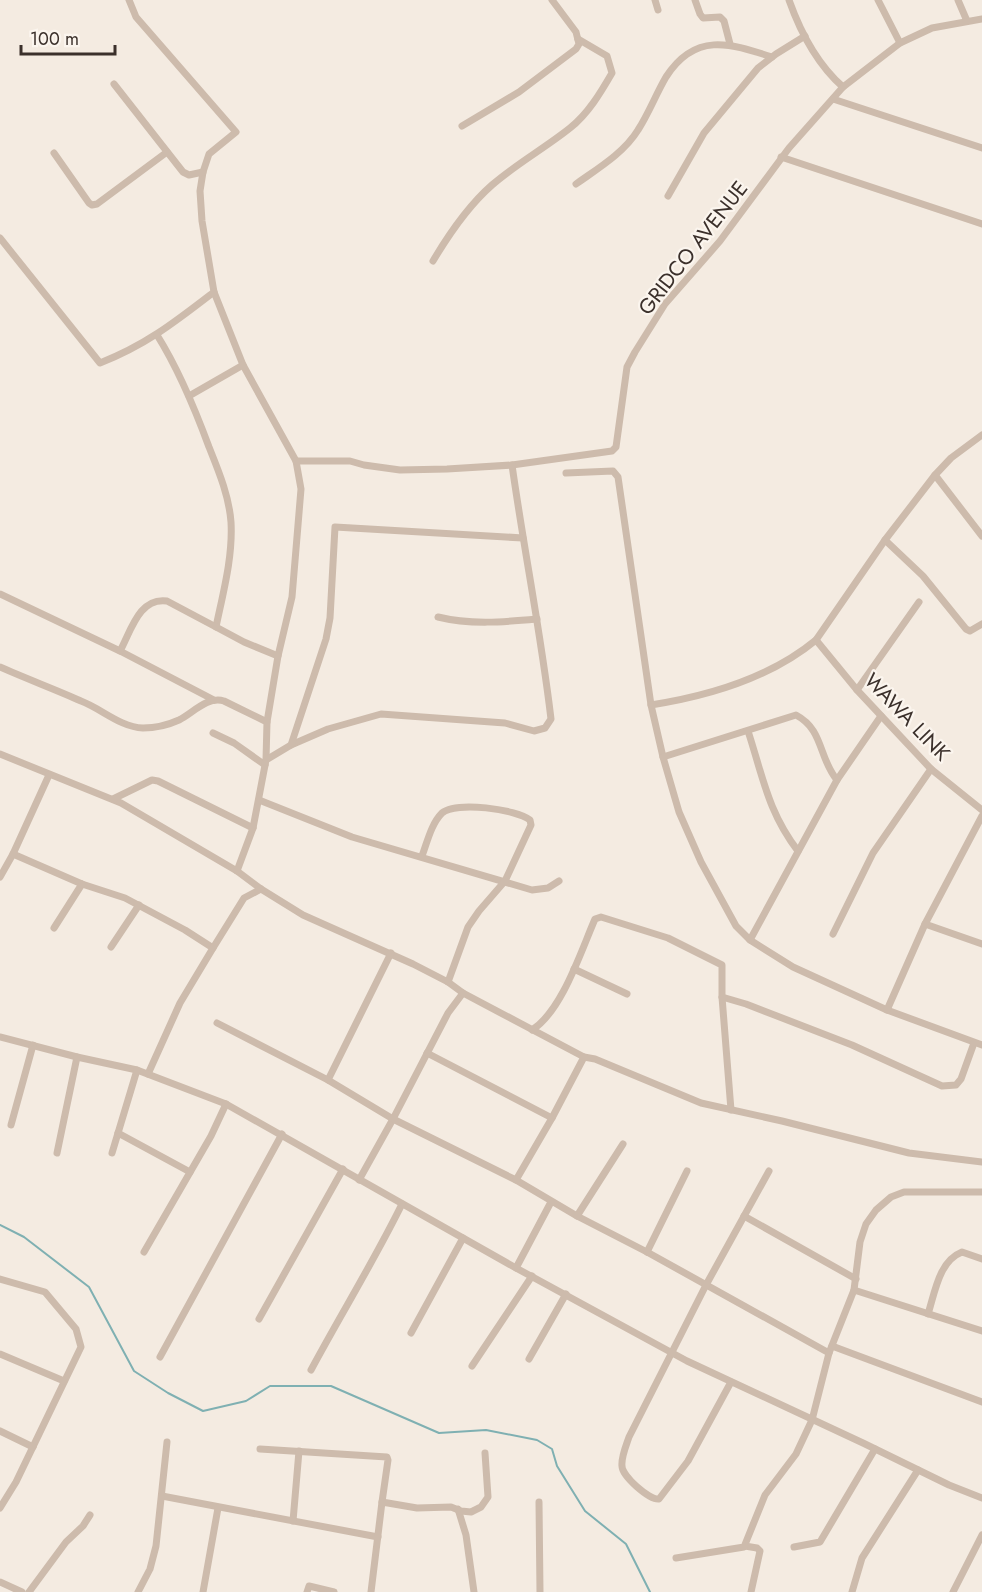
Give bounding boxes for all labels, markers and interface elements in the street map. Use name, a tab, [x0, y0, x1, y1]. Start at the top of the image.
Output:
scale bar	[21, 18, 116, 56]
text: 100 m	[30, 26, 79, 52]
street label: GRIDCO AVENUE	[631, 175, 755, 321]
street label: WAWA LINK	[857, 666, 957, 768]

